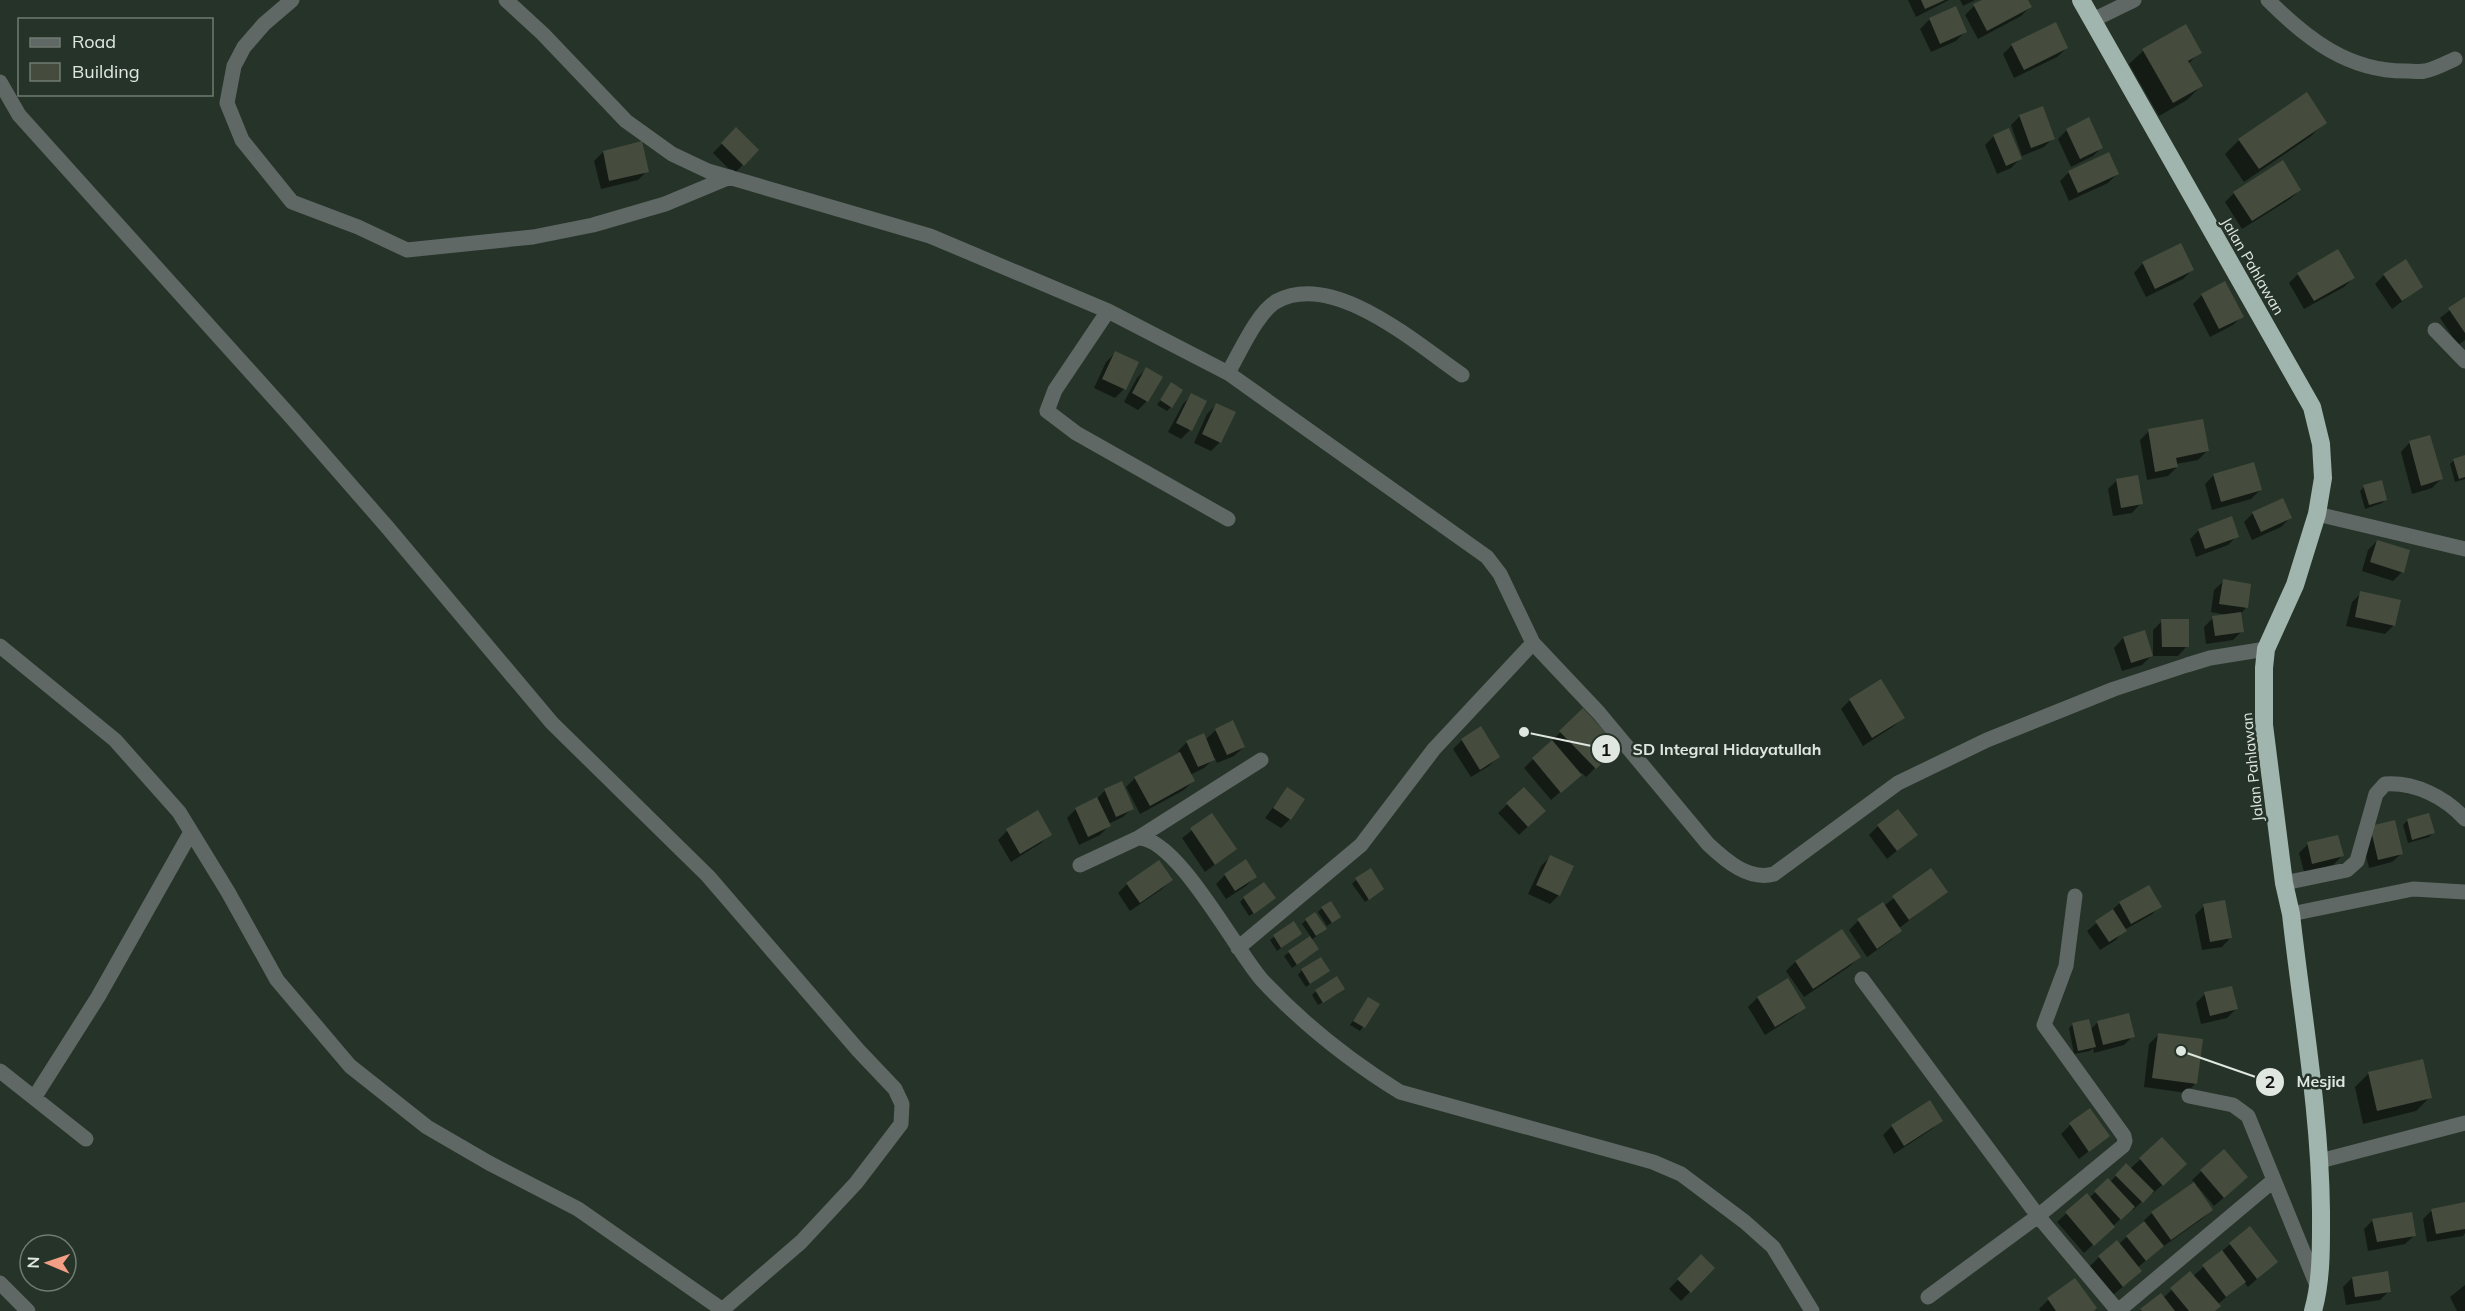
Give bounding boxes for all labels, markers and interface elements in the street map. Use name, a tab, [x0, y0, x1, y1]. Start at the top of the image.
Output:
legend	[18, 18, 213, 96]
text: Road	[72, 30, 116, 53]
text: Building	[72, 60, 140, 83]
street label: Jalan Pahlawan	[2217, 214, 2289, 318]
street label: Jalan Pahlawan	[2237, 712, 2267, 822]
callout: SD Integral Hidayatullah	[1591, 732, 1833, 766]
text: 1	[1601, 738, 1611, 761]
text: SD Integral Hidayatullah	[1633, 739, 1821, 759]
callout: Mesjid	[2255, 1065, 2358, 1099]
text: 2	[2265, 1070, 2275, 1093]
text: Mesjid	[2297, 1071, 2345, 1091]
north arrow	[18, 1233, 78, 1293]
text: N	[23, 1256, 43, 1269]

